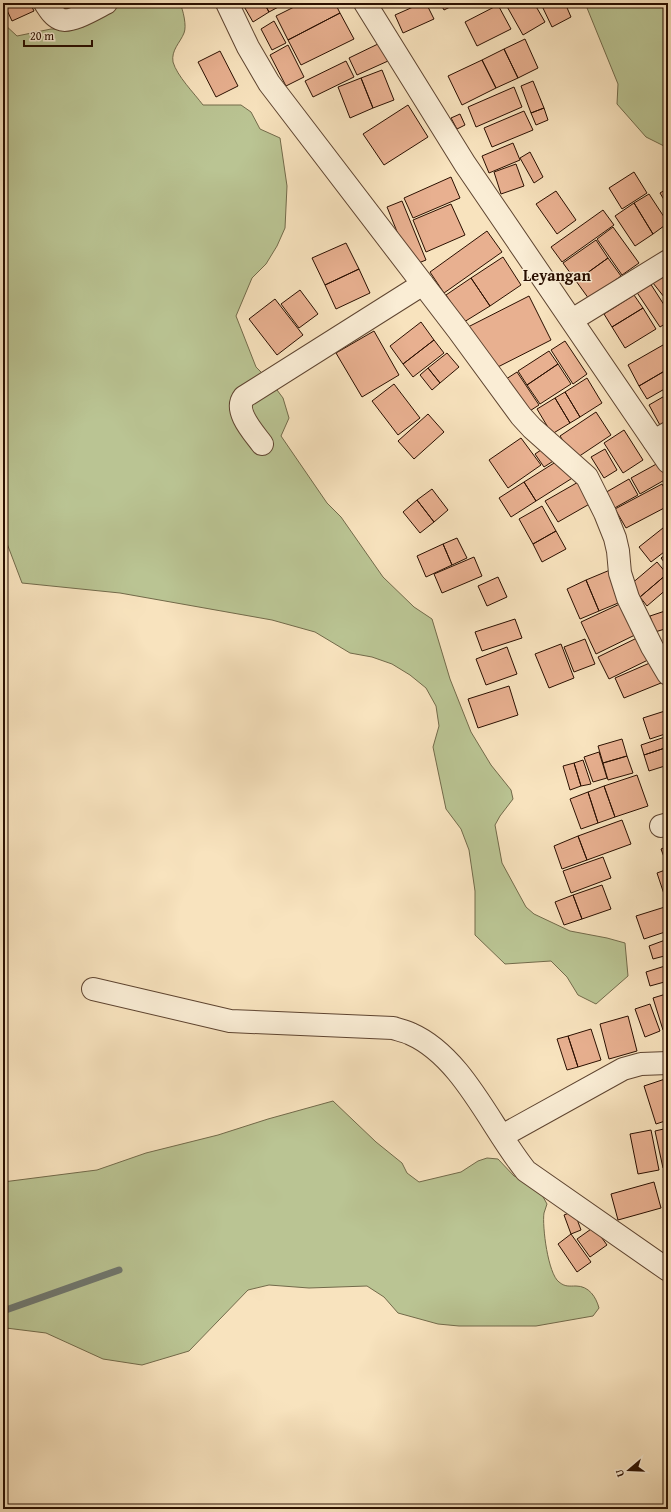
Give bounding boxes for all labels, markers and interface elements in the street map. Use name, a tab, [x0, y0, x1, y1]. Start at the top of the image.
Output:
scale bar	[24, 22, 92, 48]
text: 20 m	[30, 27, 54, 44]
district label: Leyangan	[523, 263, 591, 287]
north arrow	[609, 1450, 649, 1490]
text: U	[611, 1467, 628, 1479]

